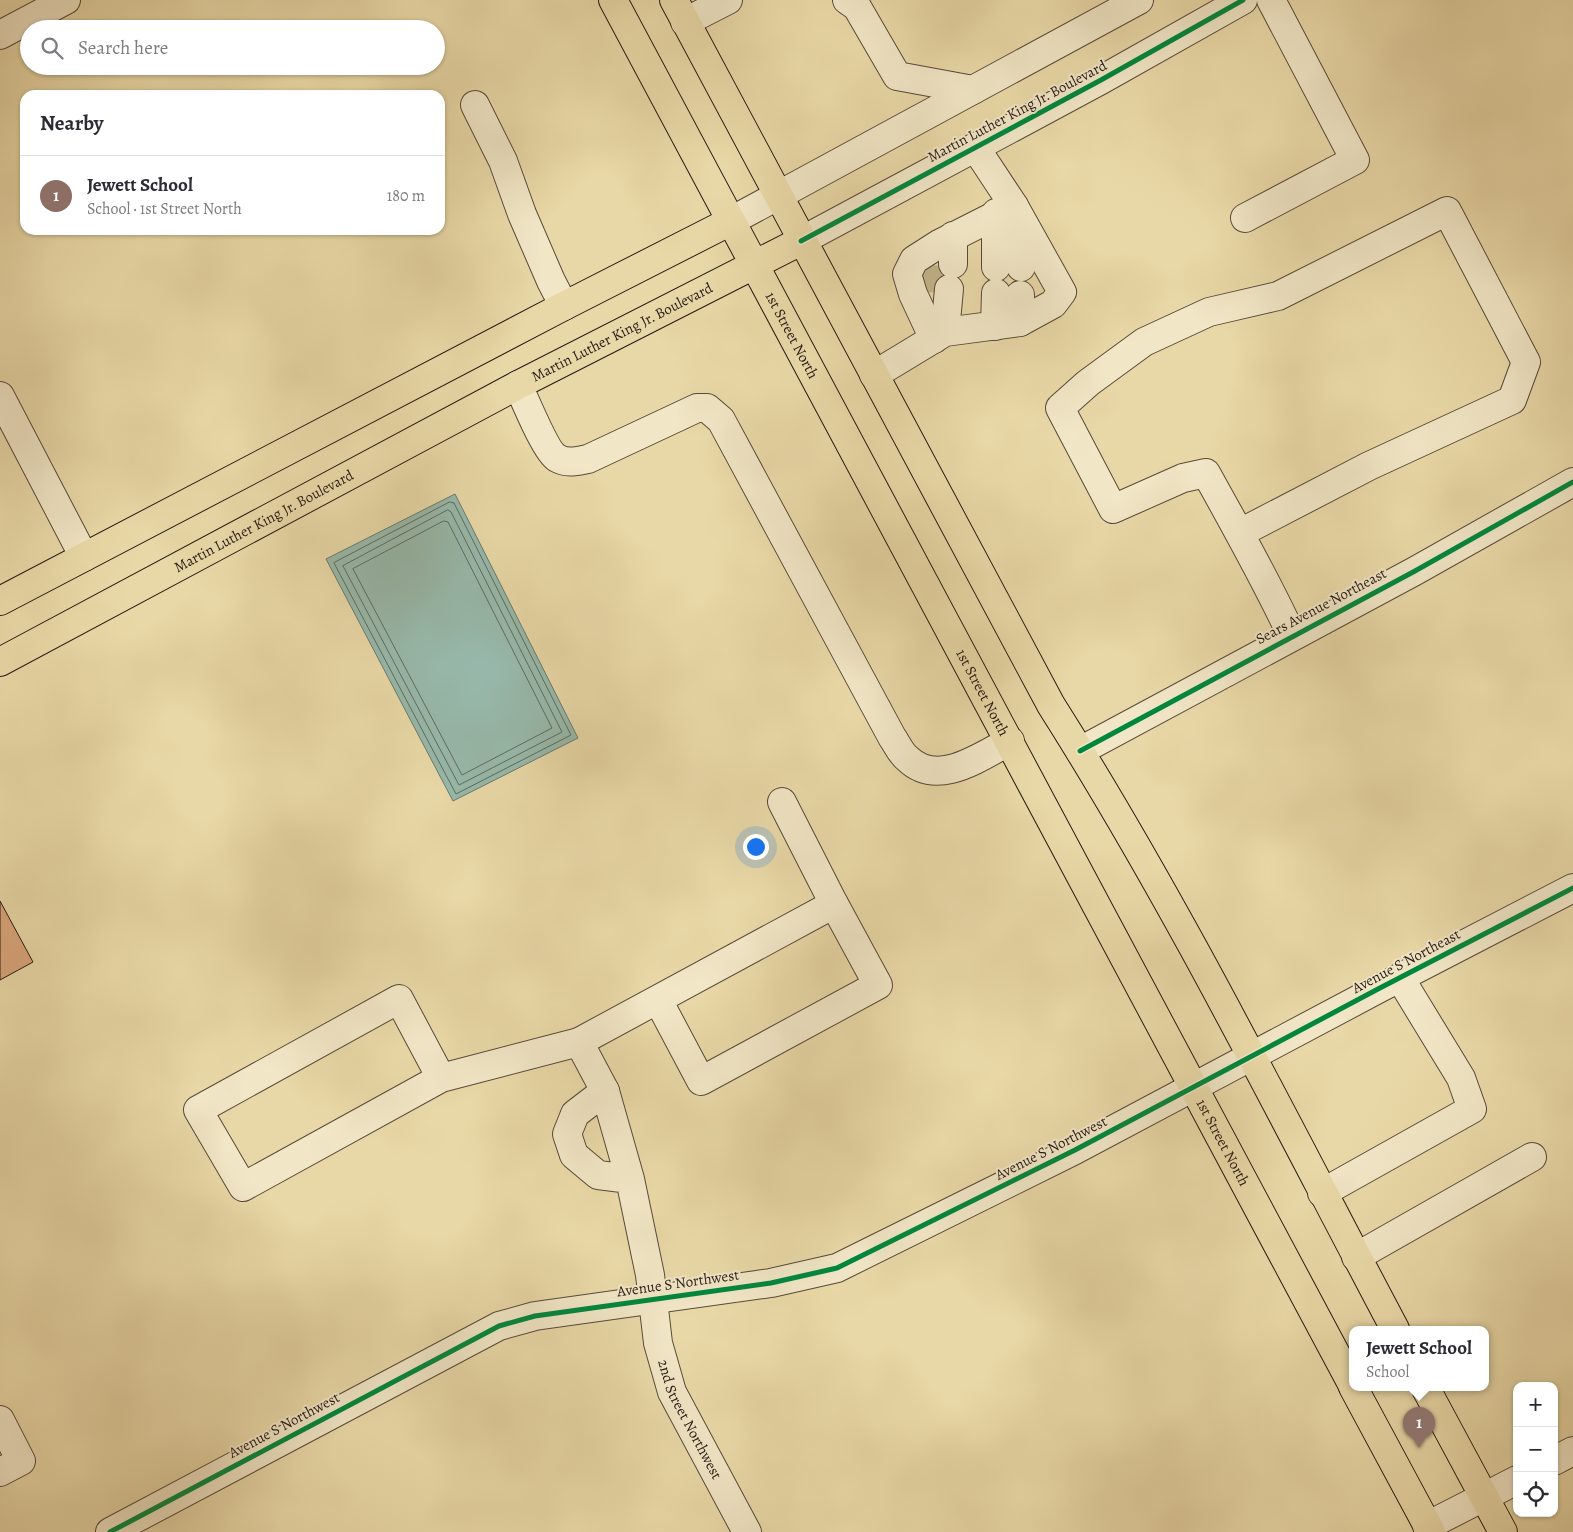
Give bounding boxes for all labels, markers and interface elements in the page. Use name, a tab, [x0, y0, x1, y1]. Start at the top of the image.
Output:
search box	[20, 20, 445, 75]
icon: search	[38, 34, 66, 62]
text: Search here	[78, 35, 168, 61]
street label: Martin Luther King Jr. Boulevard	[924, 55, 1111, 167]
text: Nearby	[40, 109, 103, 137]
text: Jewett School	[87, 172, 193, 198]
text: 1	[53, 185, 59, 207]
text: 180 m	[387, 185, 425, 207]
text: School · 1st Street North	[87, 198, 242, 220]
street label: Martin Luther King Jr. Boulevard	[528, 277, 717, 387]
street label: 1st Street North	[761, 288, 823, 382]
street label: Martin Luther King Jr. Boulevard	[170, 464, 358, 577]
street label: Sears Avenue Northeast	[1252, 563, 1390, 649]
street label: 1st Street North	[951, 646, 1014, 739]
your location	[743, 834, 769, 860]
street label: Avenue S Northeast	[1347, 924, 1464, 998]
street label: 1st Street North	[1192, 1095, 1254, 1189]
street label: Avenue S Northwest	[991, 1111, 1110, 1185]
street label: Avenue S Northwest	[615, 1265, 740, 1302]
popup	[1349, 1326, 1489, 1391]
text: Jewett School	[1366, 1335, 1472, 1361]
street label: 2nd Street Northwest	[653, 1357, 727, 1483]
text: School	[1366, 1361, 1409, 1383]
map controls	[1513, 1382, 1558, 1517]
button: +	[1513, 1382, 1558, 1427]
street label: Avenue S Northwest	[224, 1387, 343, 1463]
pin: 1	[1403, 1407, 1435, 1448]
button: −	[1513, 1427, 1558, 1472]
button: locate	[1513, 1472, 1558, 1517]

